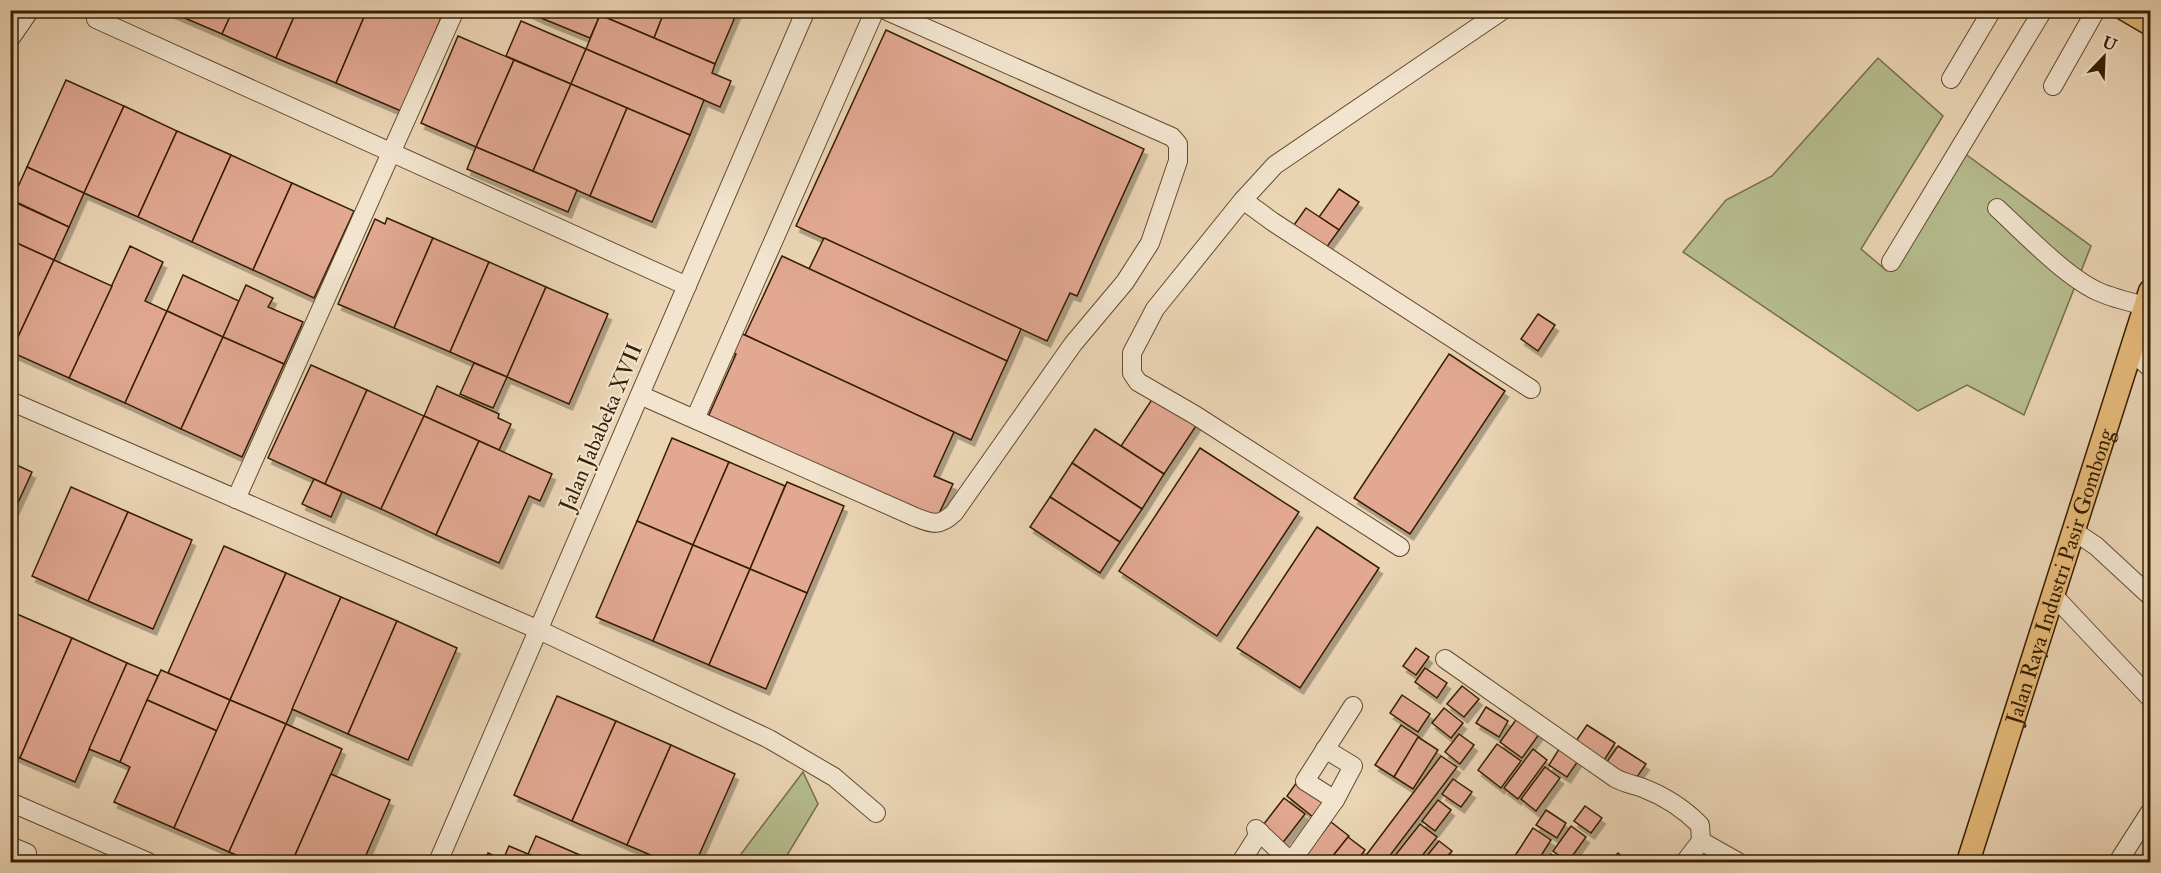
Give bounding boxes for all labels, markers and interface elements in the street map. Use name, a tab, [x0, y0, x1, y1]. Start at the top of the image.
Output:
north arrow	[2074, 27, 2134, 87]
text: U	[2099, 32, 2120, 56]
street label: Jalan Jababeka XVII	[553, 339, 649, 517]
street label: Jalan Raya Industri Pasir Gombong	[1999, 424, 2121, 729]

